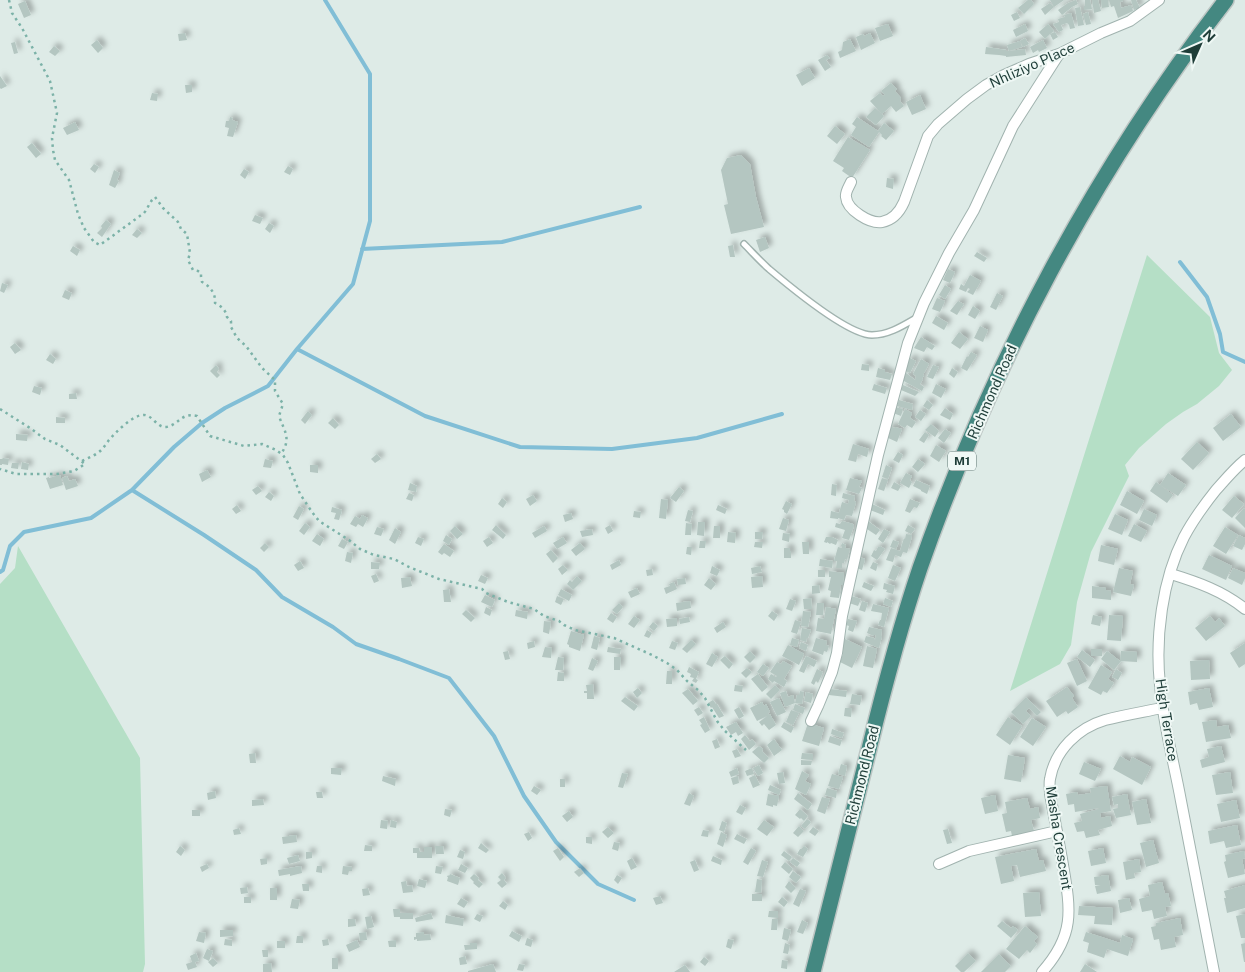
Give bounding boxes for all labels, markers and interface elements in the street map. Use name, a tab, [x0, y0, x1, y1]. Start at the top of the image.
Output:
north arrow	[1175, 20, 1225, 70]
text: N	[1200, 26, 1219, 45]
street label: Nhliziyo Place	[987, 39, 1077, 91]
street label: Richmond Road	[964, 342, 1020, 442]
road number: M1	[948, 452, 976, 471]
street label: High Terrace	[1153, 677, 1181, 763]
street label: Richmond Road	[842, 724, 882, 826]
street label: Masha Crescent	[1043, 785, 1075, 891]

